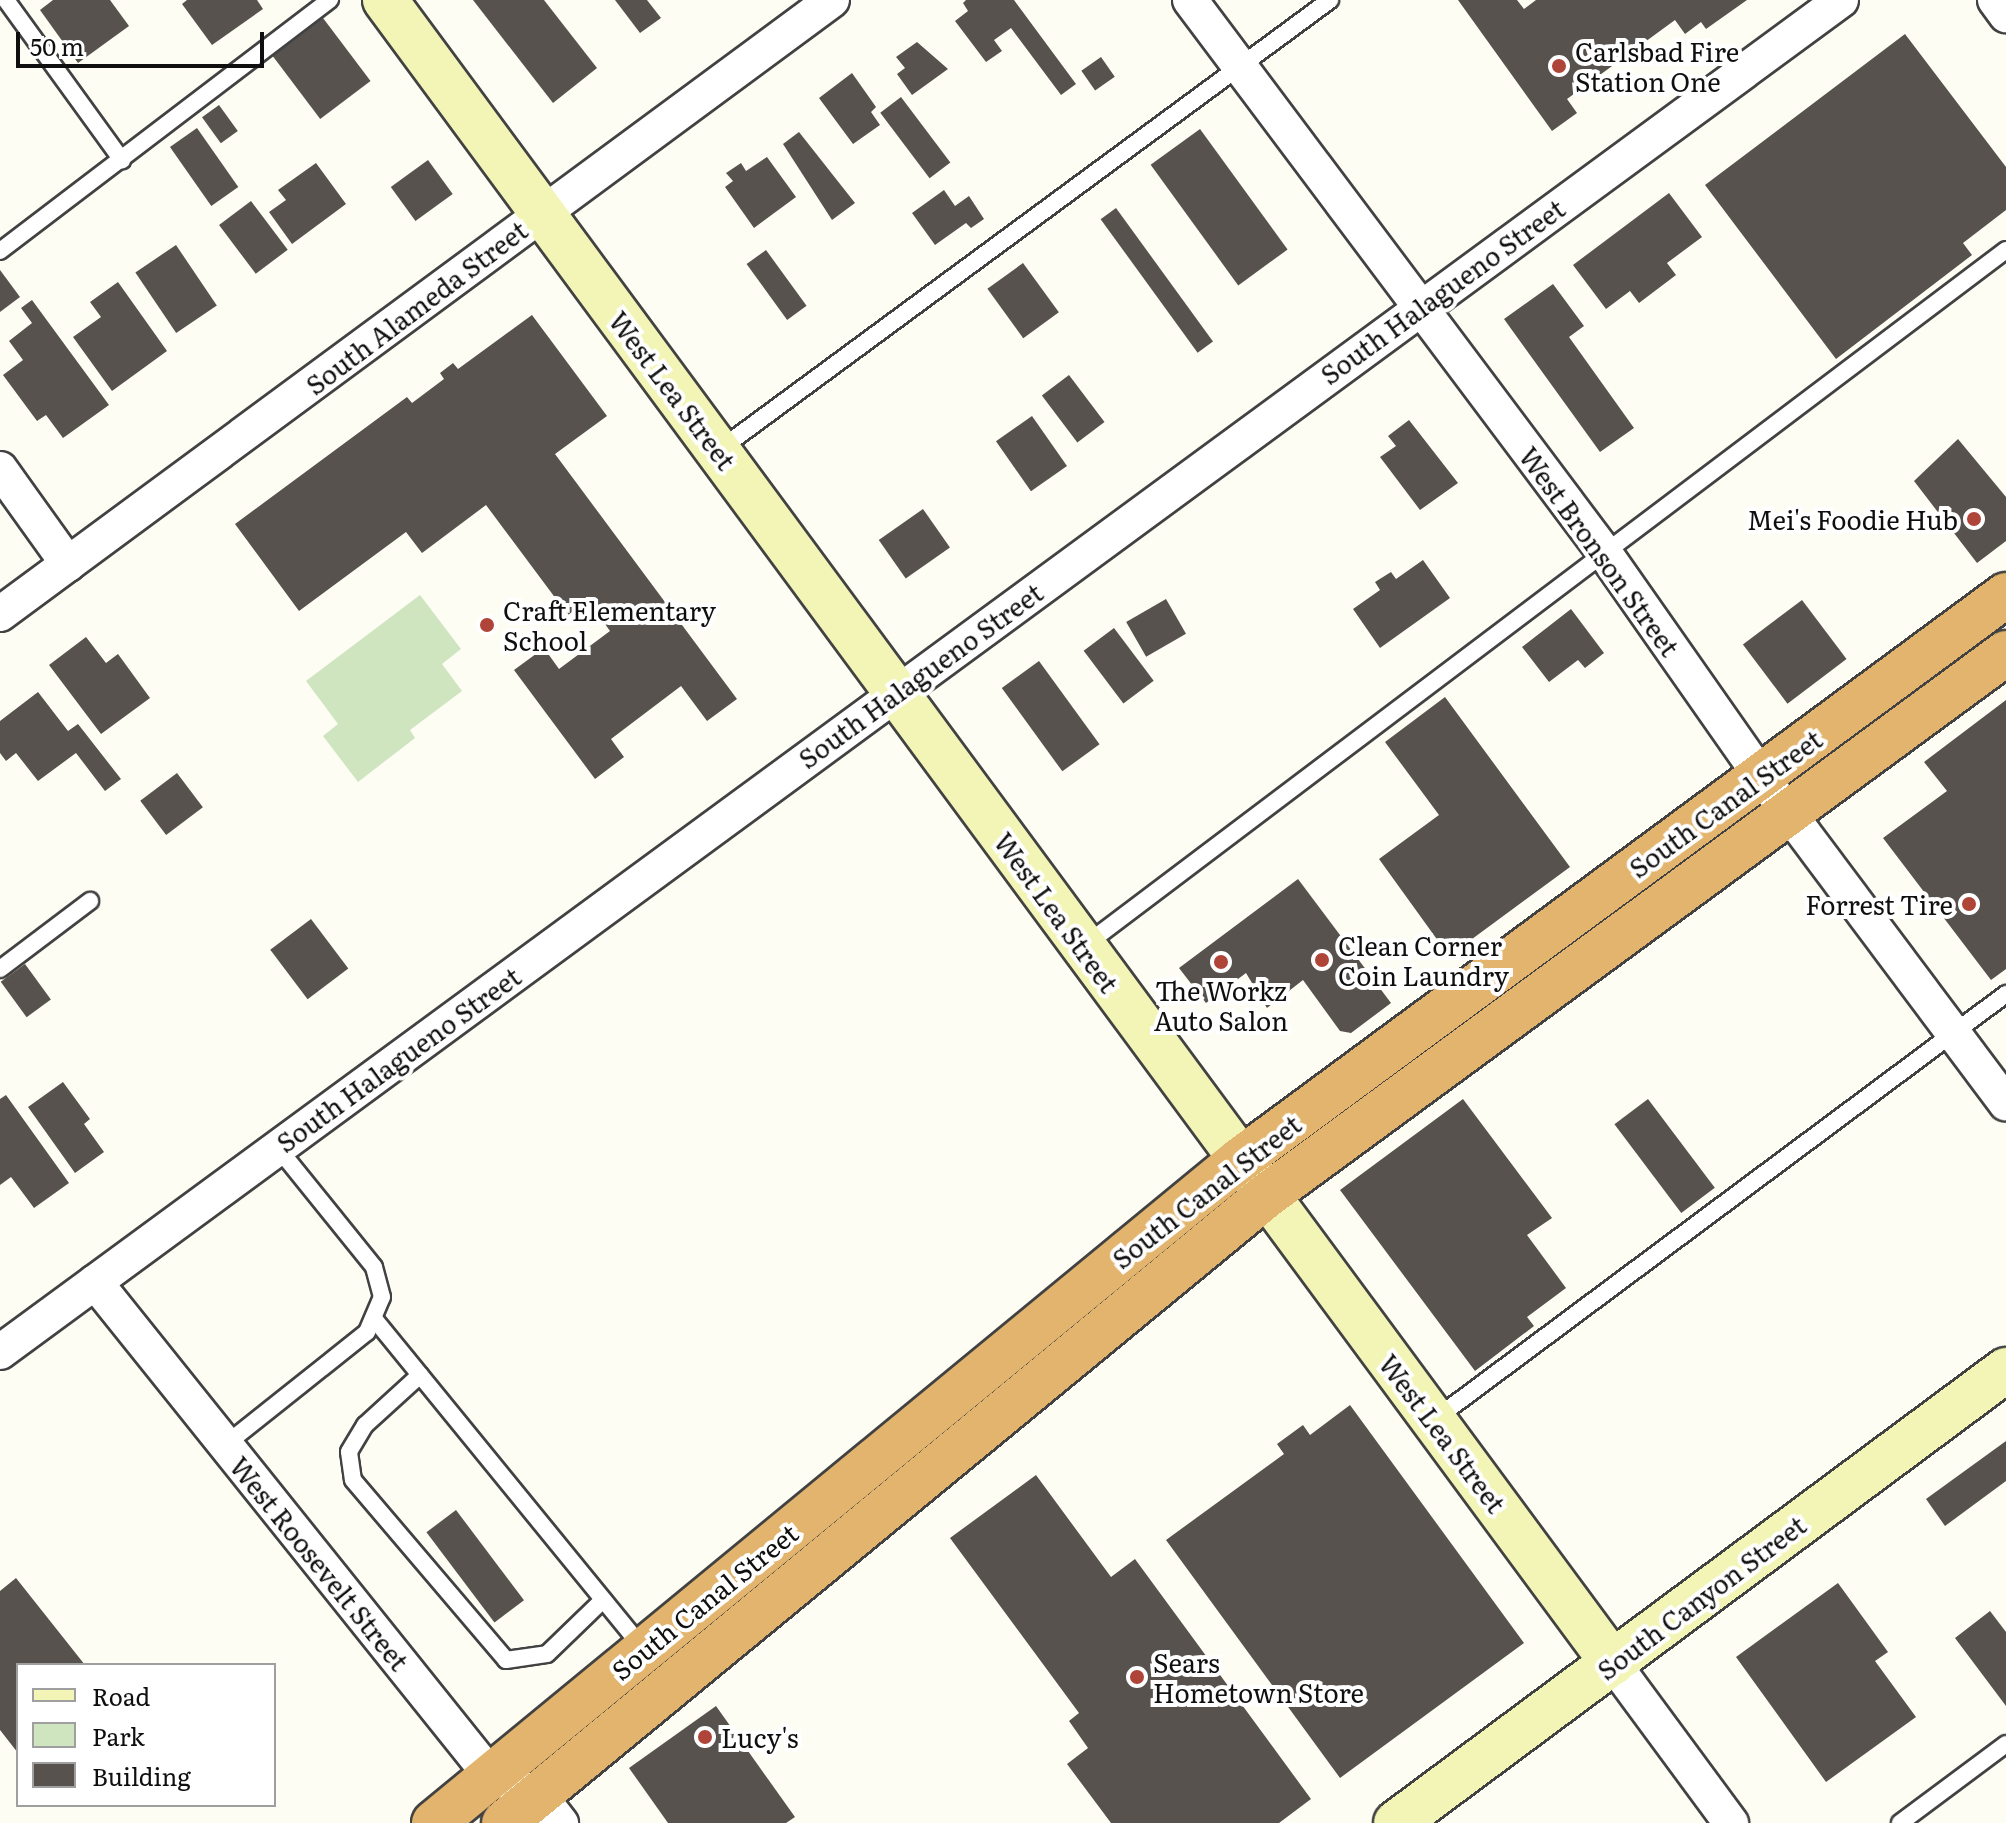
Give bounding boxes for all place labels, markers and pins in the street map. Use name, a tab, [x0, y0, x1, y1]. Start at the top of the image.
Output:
place label: Carlsbad Fire Station One	[1575, 35, 1739, 96]
marker: Carlsbad Fire Station One	[1550, 57, 1568, 75]
place label: Mei's Foodie Hub	[1747, 503, 1958, 535]
marker: Mei's Foodie Hub	[1965, 510, 1983, 528]
place label: Craft Elementary School	[503, 594, 716, 656]
marker: Craft Elementary School	[478, 616, 496, 634]
place label: Forrest Tire	[1805, 888, 1953, 920]
marker: Forrest Tire	[1960, 895, 1978, 913]
place label: Clean Corner Coin Laundry	[1338, 929, 1509, 990]
marker: Clean Corner Coin Laundry	[1313, 951, 1331, 969]
marker: The Workz Auto Salon	[1212, 953, 1230, 971]
place label: The Workz Auto Salon	[1154, 974, 1288, 1036]
place label: Sears Hometown Store	[1153, 1646, 1364, 1708]
marker: Sears Hometown Store	[1128, 1668, 1146, 1686]
place label: Lucy's	[721, 1721, 799, 1753]
marker: Lucy's	[696, 1728, 714, 1746]

